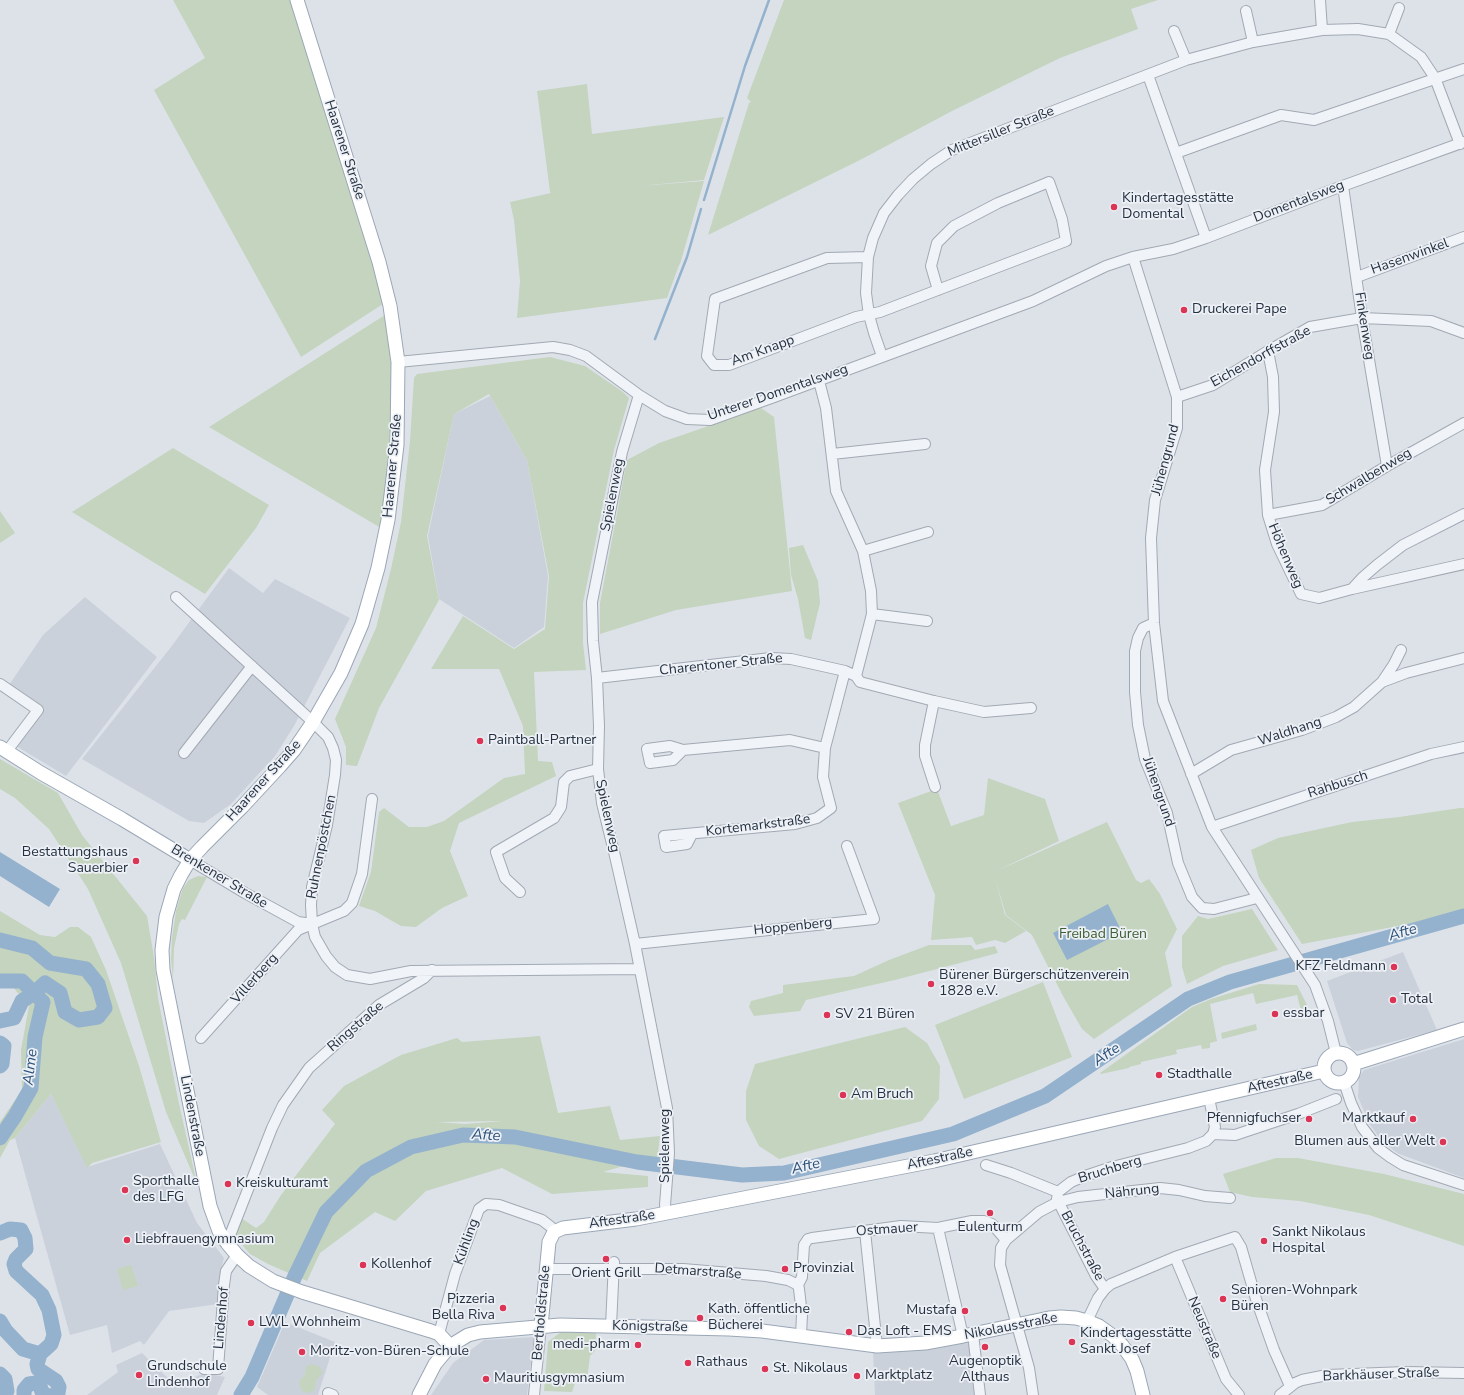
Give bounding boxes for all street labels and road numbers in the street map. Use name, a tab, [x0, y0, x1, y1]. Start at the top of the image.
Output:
street label: Haarener Straße	[320, 98, 368, 202]
street label: Mittersiller Straße	[945, 103, 1057, 161]
street label: Domentalsweg	[1251, 177, 1347, 227]
street label: Hasenwinkel	[1369, 235, 1451, 279]
street label: Finkenweg	[1350, 291, 1378, 361]
street label: Eichendorffstraße	[1208, 323, 1314, 391]
street label: Am Knapp	[729, 332, 797, 370]
street label: Unterer Domentalsweg	[706, 361, 850, 425]
street label: Haarener Straße	[380, 414, 406, 518]
street label: Jühengrund	[1148, 423, 1184, 497]
street label: Schwalbenweg	[1323, 445, 1415, 509]
street label: Spielenweg	[598, 457, 628, 533]
street label: Höhenweg	[1264, 521, 1306, 591]
street label: Charentoner Straße	[659, 650, 783, 680]
street label: Waldhang	[1256, 714, 1324, 750]
street label: Haarener Straße	[223, 737, 305, 825]
street label: Jühengrund	[1138, 755, 1178, 829]
street label: Rahbusch	[1306, 767, 1370, 803]
street label: Spielenweg	[591, 778, 623, 854]
street label: Ruhnenpöstchen	[304, 793, 340, 901]
street label: Kortemarkstraße	[705, 811, 811, 841]
street label: Brenkener Straße	[168, 841, 270, 913]
street label: Hoppenberg	[753, 915, 833, 939]
street label: Villerberg	[228, 950, 282, 1008]
street label: Ringstraße	[325, 998, 387, 1056]
street label: Aftestraße	[1246, 1066, 1314, 1098]
street label: Lindenstraße	[176, 1074, 208, 1158]
street label: Spielenweg	[658, 1109, 674, 1183]
street label: Aftestraße	[906, 1144, 974, 1174]
street label: Bruchberg	[1076, 1152, 1144, 1188]
street label: Nährung	[1104, 1181, 1160, 1203]
street label: Aftestraße	[588, 1207, 656, 1233]
street label: Bruchstraße	[1057, 1208, 1107, 1284]
street label: Kühling	[451, 1217, 483, 1267]
street label: Ostmauer	[855, 1219, 919, 1241]
street label: Detmarstraße	[654, 1261, 742, 1283]
street label: Bertholdstraße	[529, 1265, 555, 1361]
street label: Lindenhof	[211, 1286, 233, 1350]
street label: Neustraße	[1183, 1295, 1225, 1361]
street label: Nikolausstraße	[963, 1310, 1059, 1344]
street label: Königstraße	[612, 1318, 688, 1336]
street label: Barkhäuser Straße	[1322, 1365, 1440, 1385]

